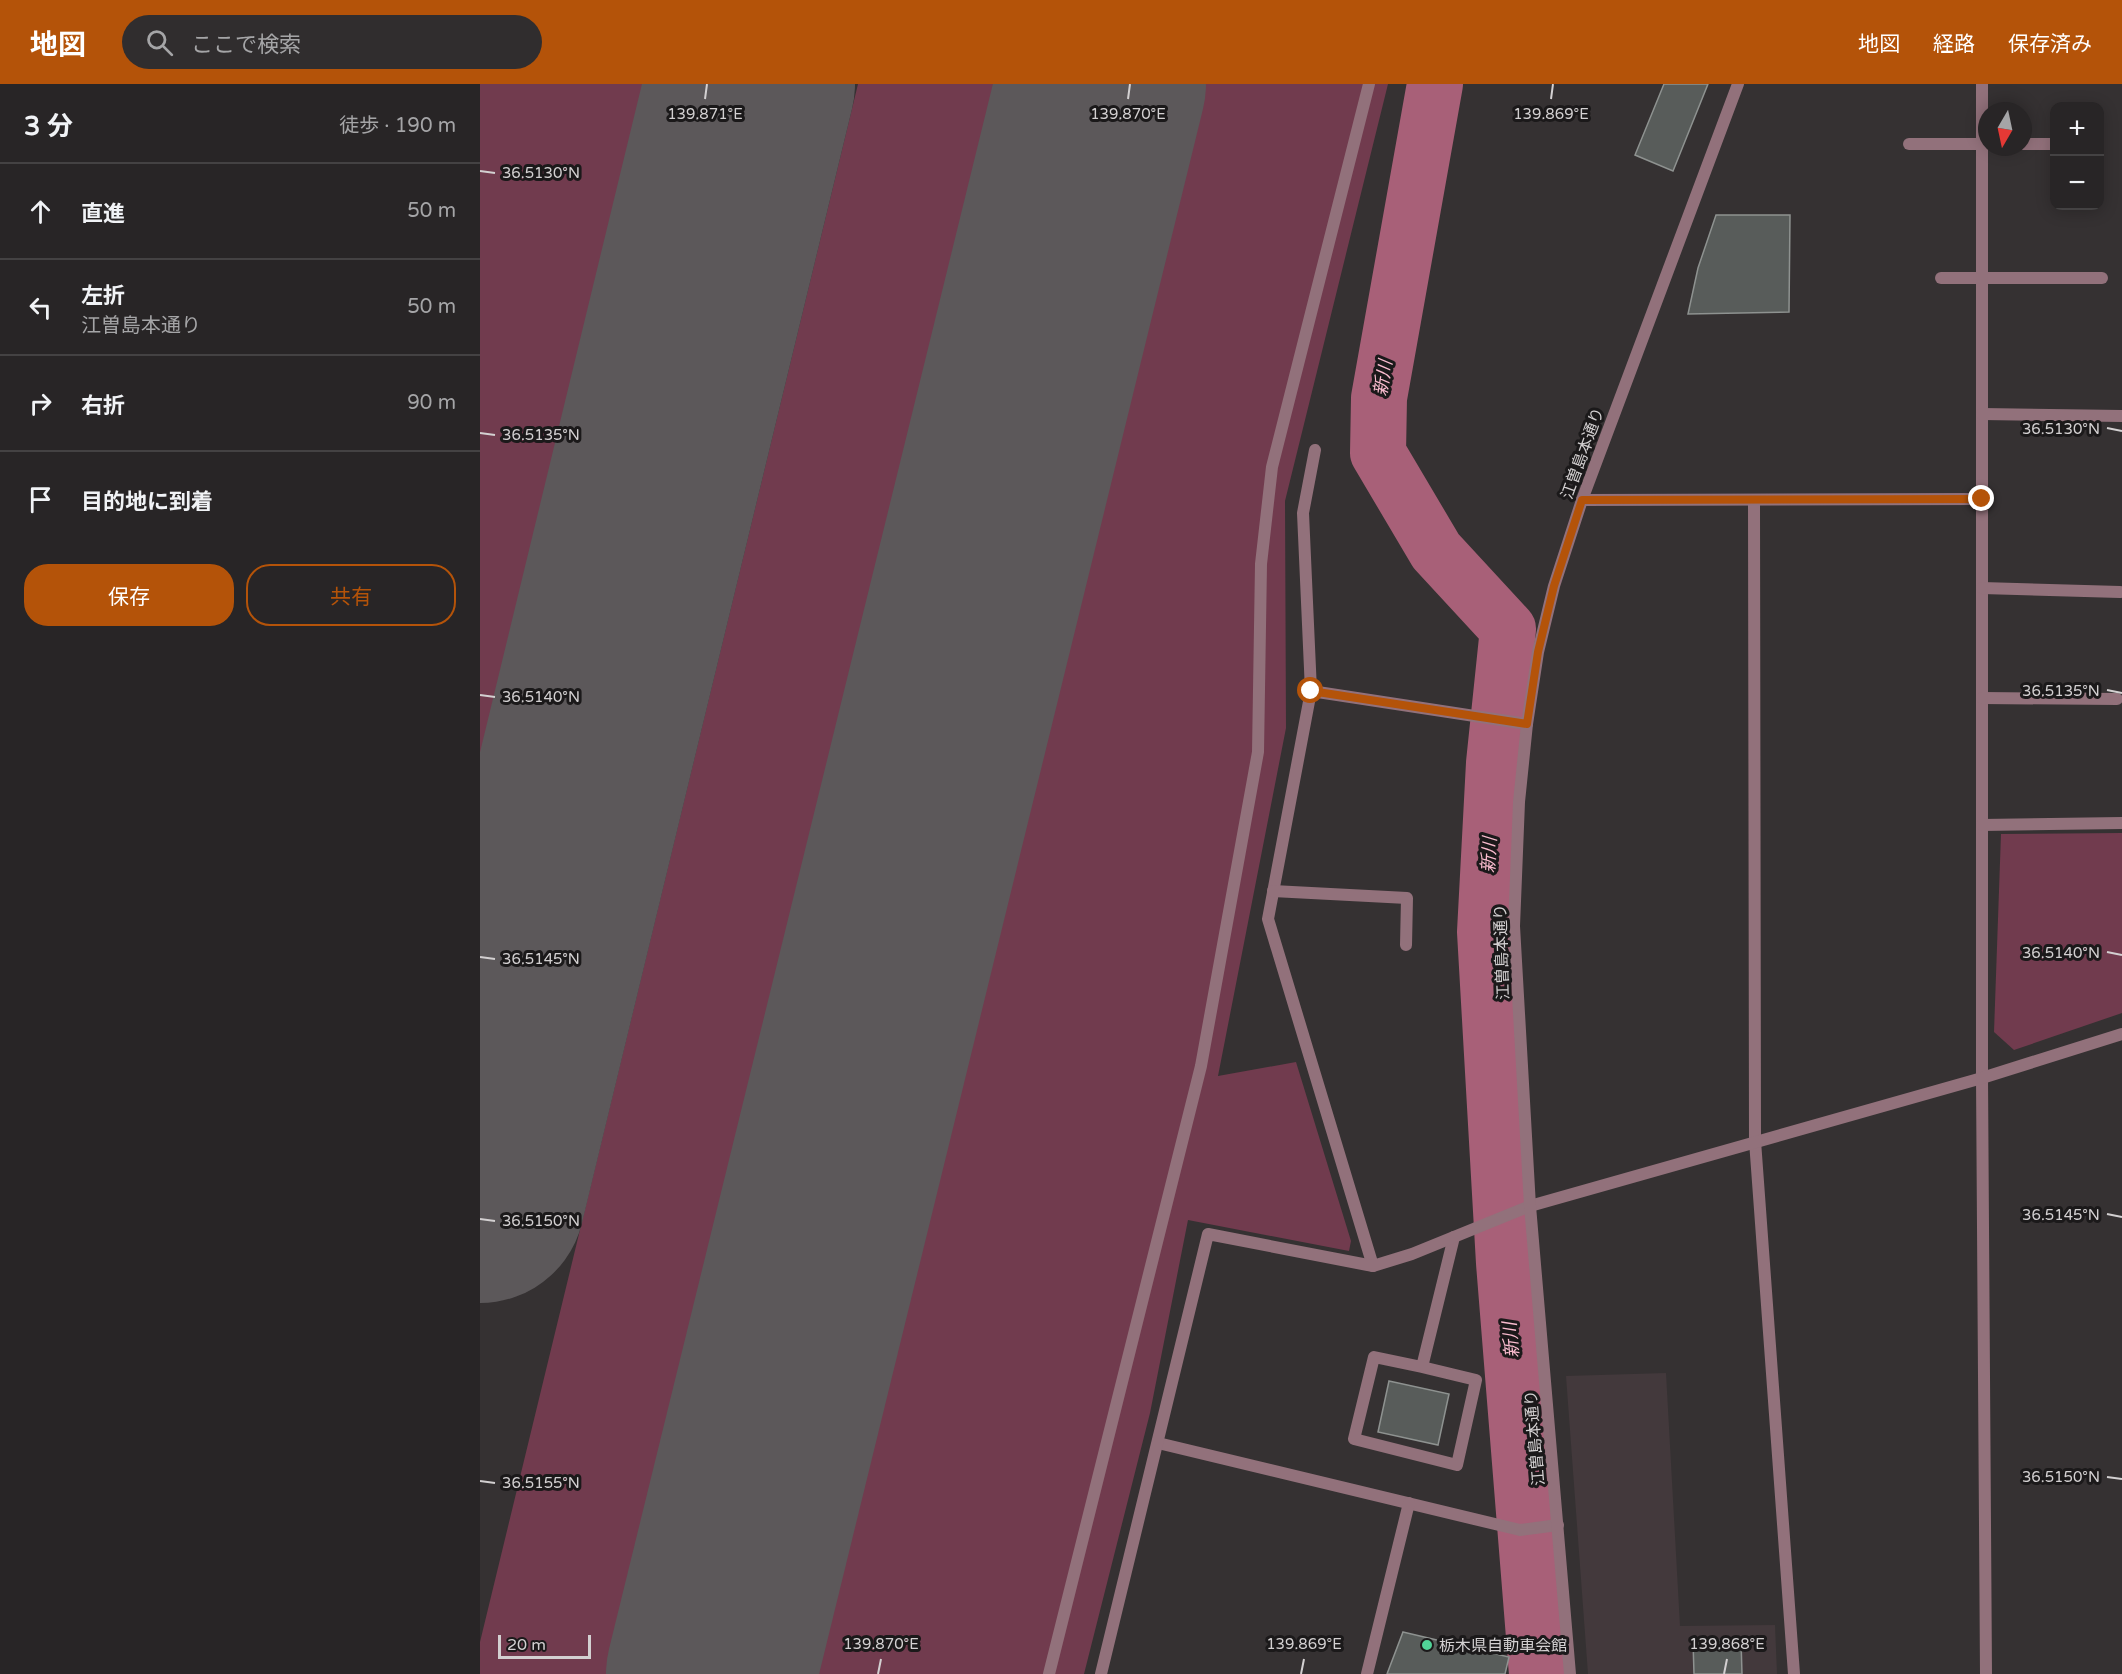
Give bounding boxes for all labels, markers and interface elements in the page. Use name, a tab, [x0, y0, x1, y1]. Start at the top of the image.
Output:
search box	[122, 15, 542, 69]
icon: search	[143, 26, 176, 59]
text: 地図	[30, 28, 86, 62]
text: ここで検索	[191, 32, 301, 58]
text: 地図	[1858, 32, 1900, 57]
text: 経路	[1933, 32, 1975, 57]
text: 保存済み	[2008, 32, 2092, 57]
north arrow	[1978, 102, 2032, 156]
map controls	[2050, 102, 2104, 210]
button: +	[2050, 102, 2104, 156]
text: 139.871°E	[667, 105, 743, 123]
text: 139.870°E	[1090, 105, 1166, 123]
text: 139.869°E	[1513, 105, 1589, 123]
text: 3 分	[24, 111, 73, 142]
text: 徒歩 · 190 m	[339, 114, 456, 138]
button: −	[2050, 156, 2104, 210]
text: 36.5130°N	[502, 164, 580, 182]
icon: ahead	[24, 195, 57, 228]
text: 50 m	[407, 199, 456, 223]
text: 直進	[81, 201, 125, 227]
text: 左折	[81, 283, 125, 309]
icon: left	[24, 291, 57, 324]
text: 50 m	[407, 295, 456, 319]
text: 江曽島本通り	[81, 314, 201, 338]
water label: 新川	[1369, 357, 1397, 397]
icon: right	[24, 387, 57, 420]
text: 90 m	[407, 391, 456, 415]
text: 右折	[81, 393, 125, 419]
street label: 江曽島本通り	[1557, 405, 1609, 502]
text: 36.5130°N	[2022, 420, 2100, 438]
text: 36.5135°N	[502, 426, 580, 444]
icon: arrive	[24, 483, 57, 516]
route end	[1968, 485, 1994, 511]
text: 目的地に到着	[81, 489, 213, 515]
button: 保存	[24, 564, 234, 626]
button: 共有	[246, 564, 456, 626]
route start	[1297, 677, 1323, 703]
text: 36.5135°N	[2022, 682, 2100, 700]
text: 36.5140°N	[502, 688, 580, 706]
water label: 新川	[1477, 834, 1501, 874]
street label: 江曽島本通り	[1490, 904, 1514, 1000]
text: 36.5140°N	[2022, 944, 2100, 962]
text: 36.5145°N	[502, 950, 580, 968]
text: 36.5145°N	[2022, 1206, 2100, 1224]
text: 36.5150°N	[502, 1212, 580, 1230]
water label: 新川	[1498, 1319, 1524, 1359]
street label: 江曽島本通り	[1521, 1389, 1549, 1487]
text: 36.5150°N	[2022, 1468, 2100, 1486]
text: 36.5155°N	[502, 1474, 580, 1492]
scale bar	[498, 1632, 591, 1660]
text: 20 m	[507, 1635, 546, 1655]
text: 139.870°E	[843, 1635, 919, 1653]
text: 139.869°E	[1266, 1635, 1342, 1653]
text: 139.868°E	[1689, 1635, 1765, 1653]
place label: 栃木県自動車会館	[1439, 1636, 1567, 1656]
marker: 栃木県自動車会館	[1420, 1638, 1434, 1652]

